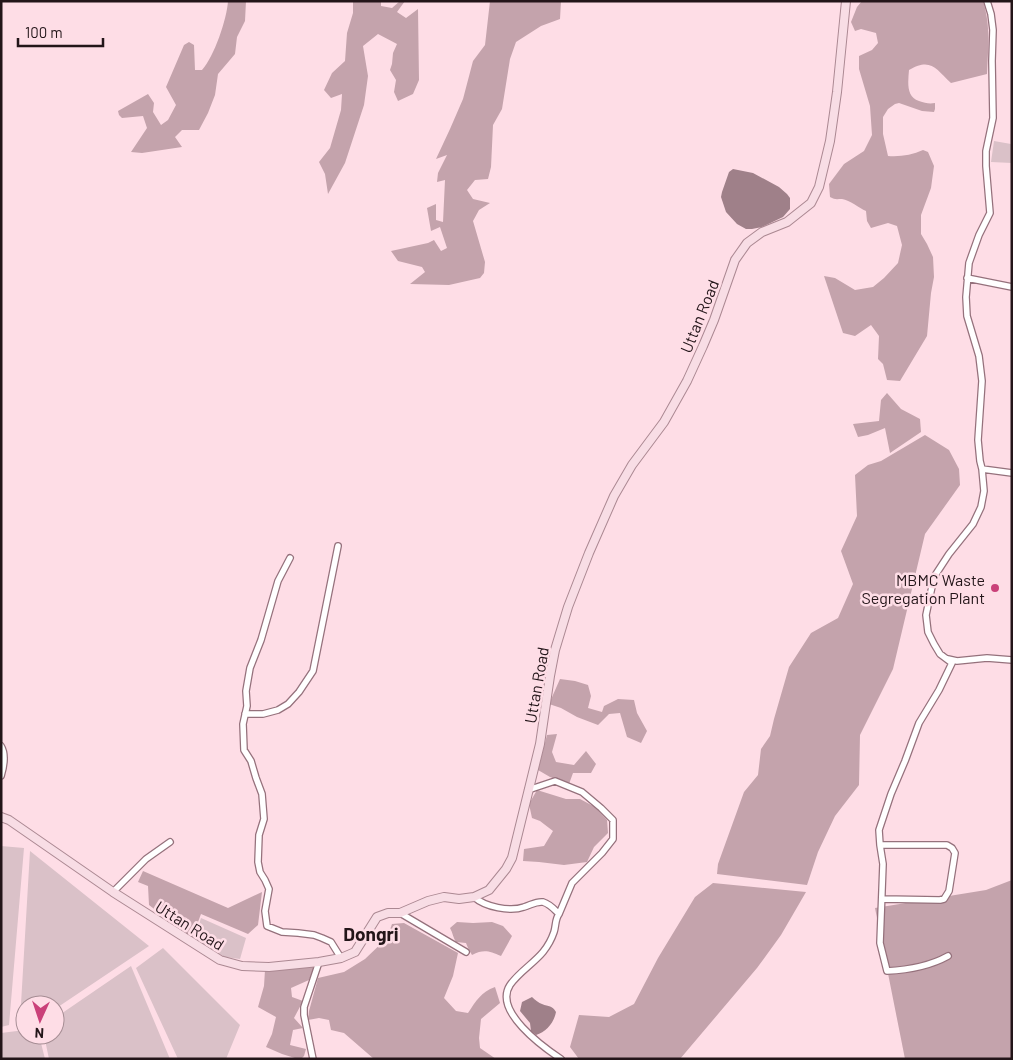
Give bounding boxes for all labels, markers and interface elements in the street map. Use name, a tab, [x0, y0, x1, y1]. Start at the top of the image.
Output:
scale bar	[18, 15, 102, 47]
text: 100 m	[25, 23, 63, 41]
street label: Uttan Road	[676, 277, 722, 355]
place label: MBMC Waste Segregation Plant	[861, 570, 985, 607]
marker: MBMC Waste Segregation Plant	[989, 582, 1001, 594]
street label: Uttan Road	[520, 645, 552, 725]
street label: Uttan Road	[152, 896, 228, 954]
district label: Dongri	[343, 922, 399, 945]
north arrow	[15, 995, 65, 1045]
text: N	[34, 1025, 44, 1042]

